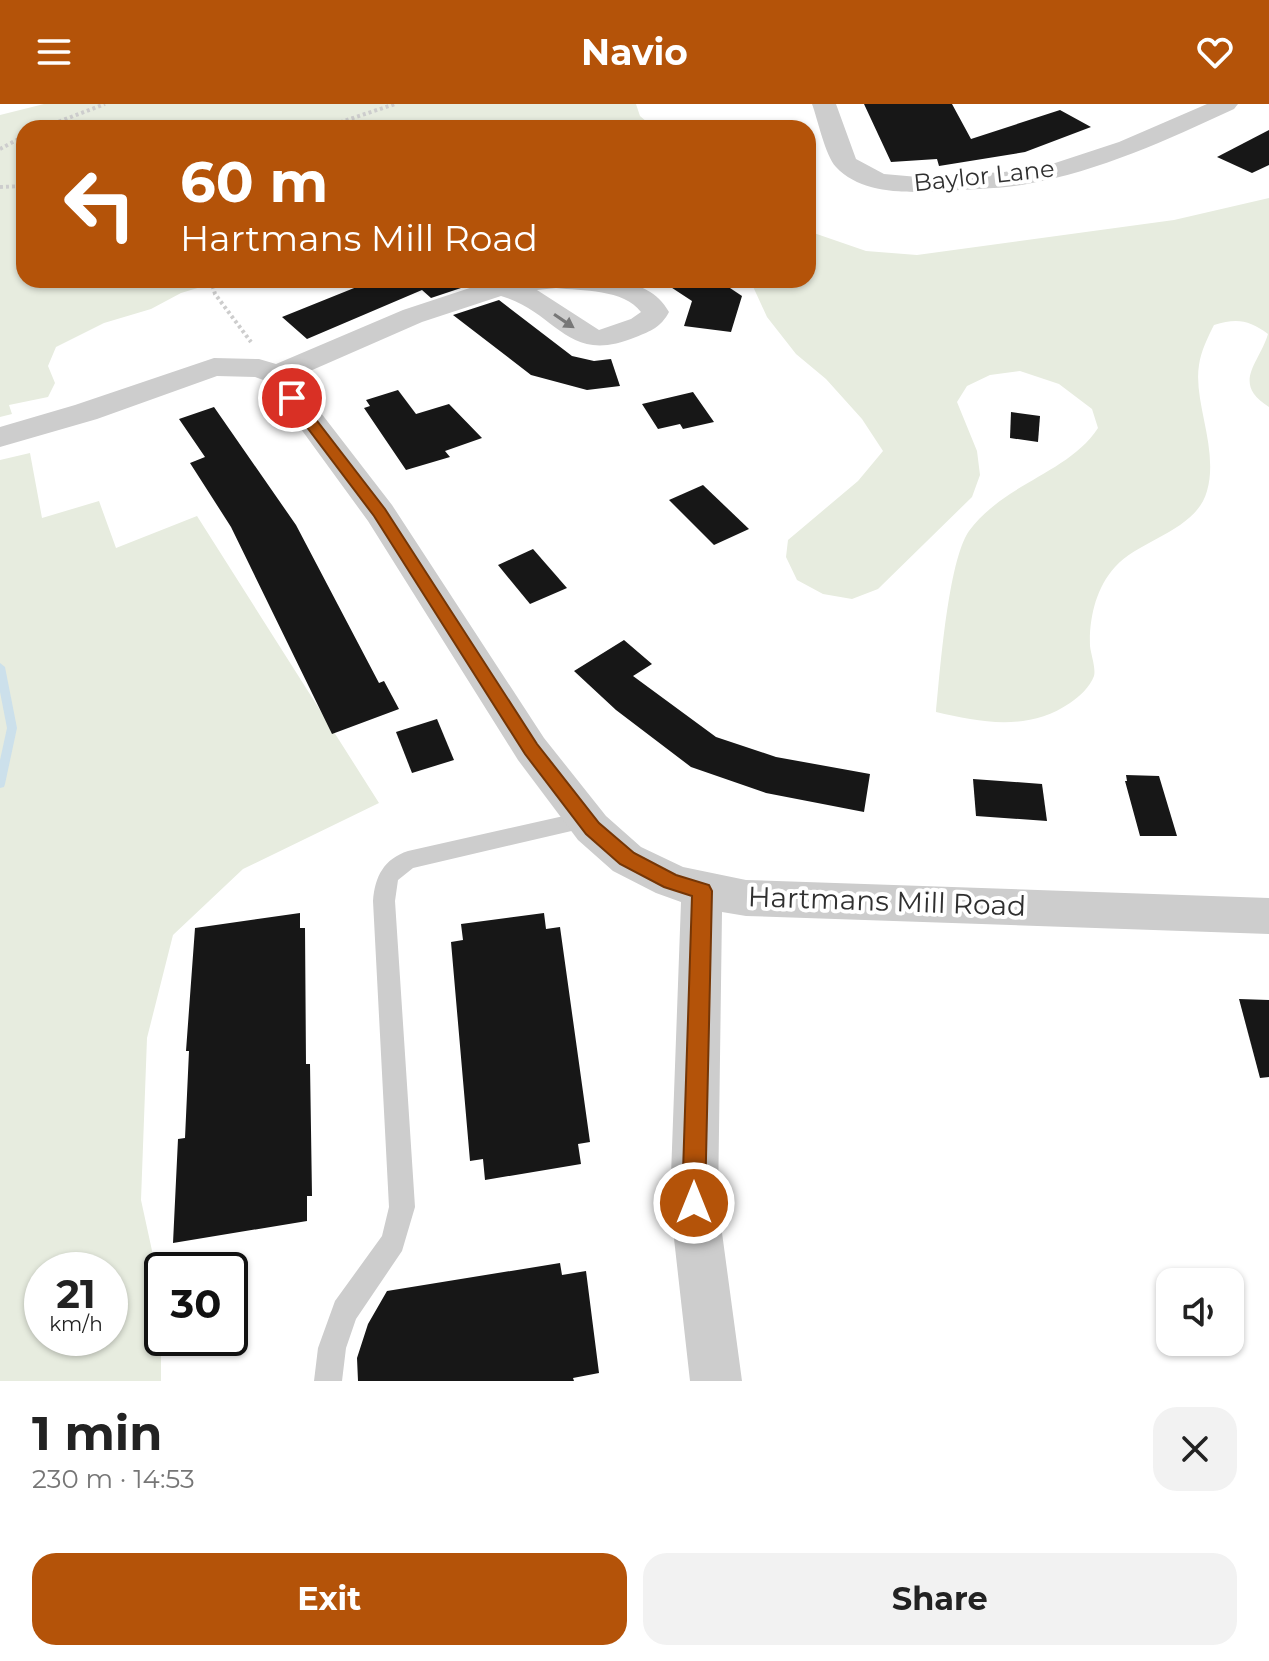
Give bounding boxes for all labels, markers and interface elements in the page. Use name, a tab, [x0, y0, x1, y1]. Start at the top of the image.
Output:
icon: menu	[32, 30, 76, 74]
text: Navio	[581, 30, 688, 74]
icon: heart	[1193, 30, 1237, 74]
text: 60 m	[180, 148, 328, 216]
icon: left	[48, 152, 152, 256]
street label: Baylor Lane	[912, 154, 1056, 197]
text: Hartmans Mill Road	[180, 216, 538, 260]
one-way arrow	[554, 313, 575, 328]
pin	[258, 364, 326, 432]
icon: arrive	[270, 376, 314, 420]
street label: Hartmans Mill Road	[747, 879, 1027, 923]
position arrow	[652, 1161, 736, 1245]
speed limit sign: 30	[144, 1252, 248, 1356]
map controls	[1156, 1268, 1244, 1356]
button: sound	[1156, 1268, 1244, 1356]
text: 21	[56, 1269, 96, 1318]
text: km/h	[49, 1312, 103, 1336]
text: 1 min	[32, 1404, 162, 1462]
button: close	[1153, 1407, 1237, 1491]
text: 230 m · 14:53	[32, 1463, 195, 1495]
button: Exit	[32, 1553, 627, 1645]
button: Share	[643, 1553, 1237, 1645]

